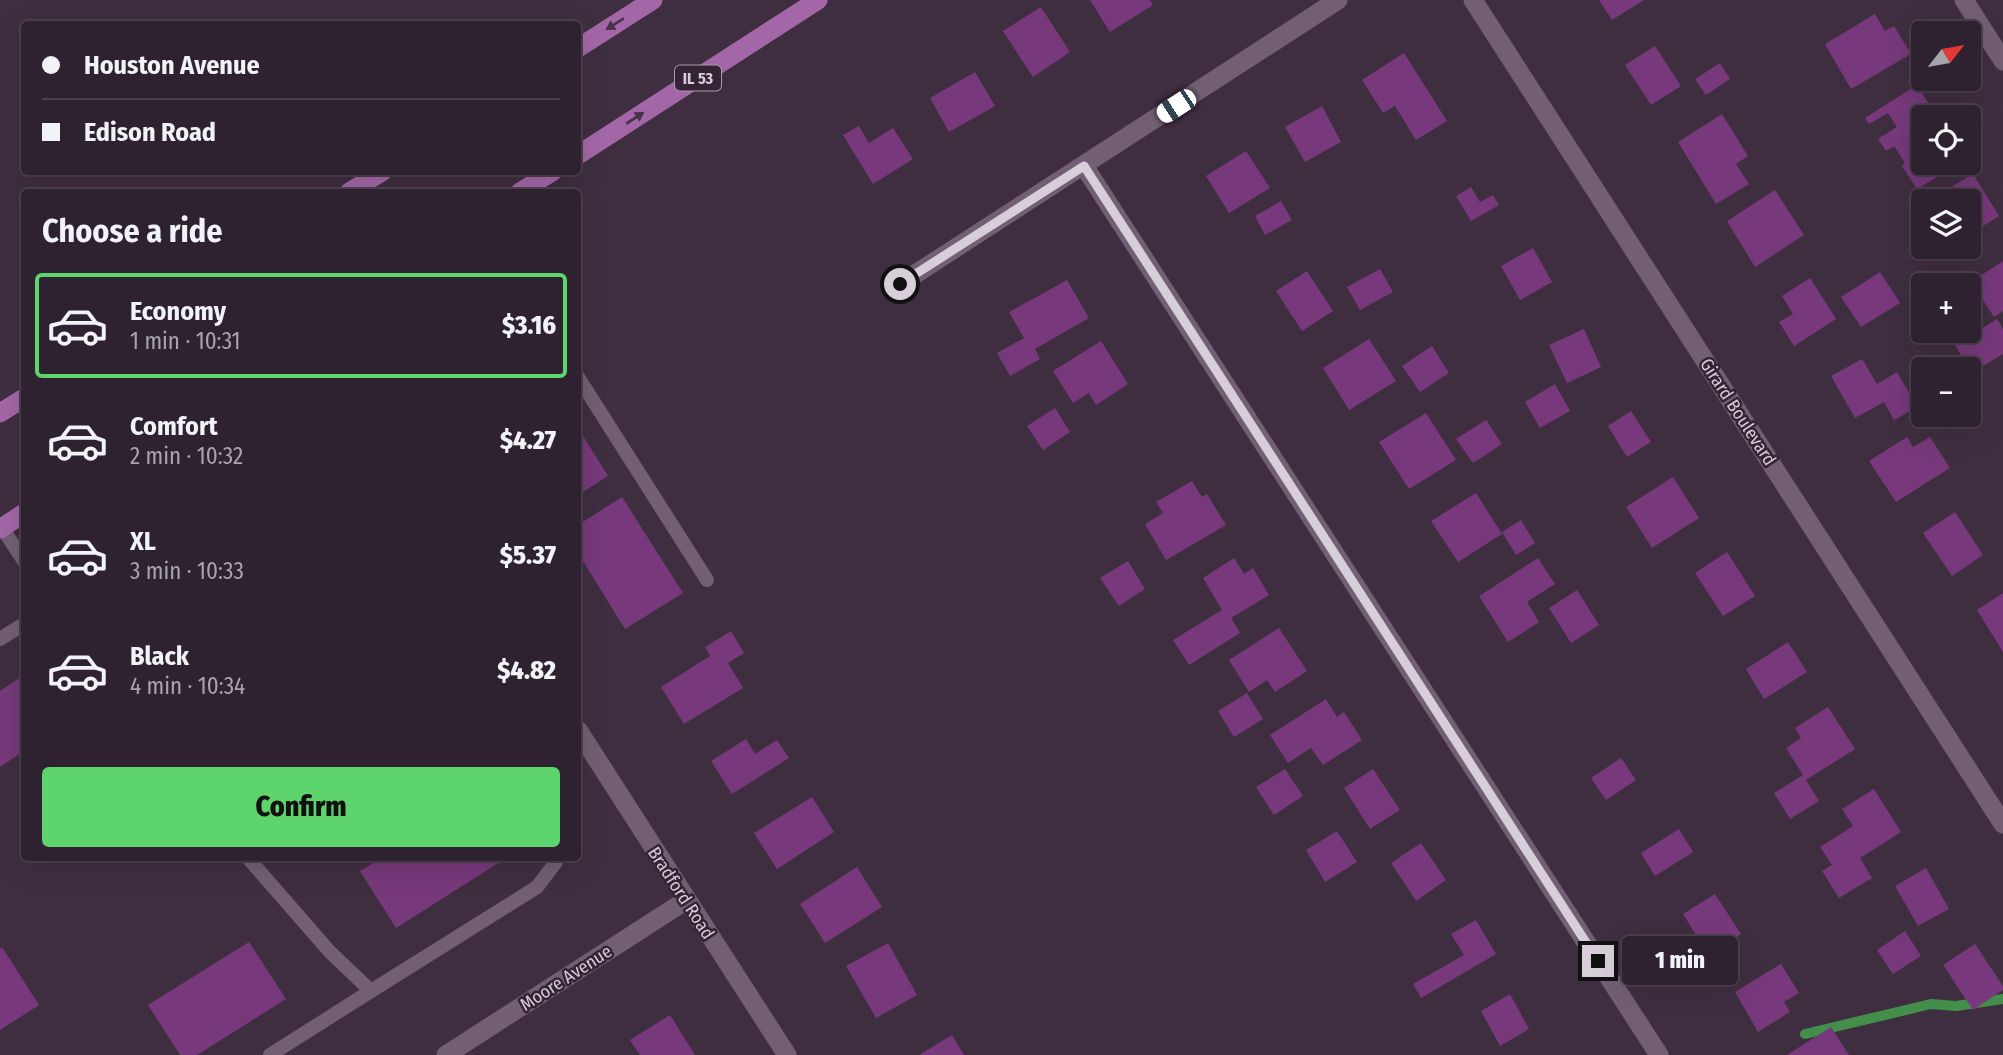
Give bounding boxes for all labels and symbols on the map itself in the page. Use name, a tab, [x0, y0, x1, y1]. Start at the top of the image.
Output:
one-way arrow	[606, 17, 625, 30]
north arrow	[1911, 21, 1981, 91]
road number: IL 53	[675, 66, 721, 90]
car	[1153, 86, 1200, 126]
one-way arrow	[625, 112, 645, 125]
route start	[884, 268, 916, 300]
street label: Girard Boulevard	[1695, 354, 1781, 470]
street label: Bradford Road	[643, 843, 719, 943]
callout: 1 min	[1622, 936, 1738, 986]
street label: Moore Avenue	[516, 940, 616, 1016]
route end	[1582, 945, 1614, 977]

